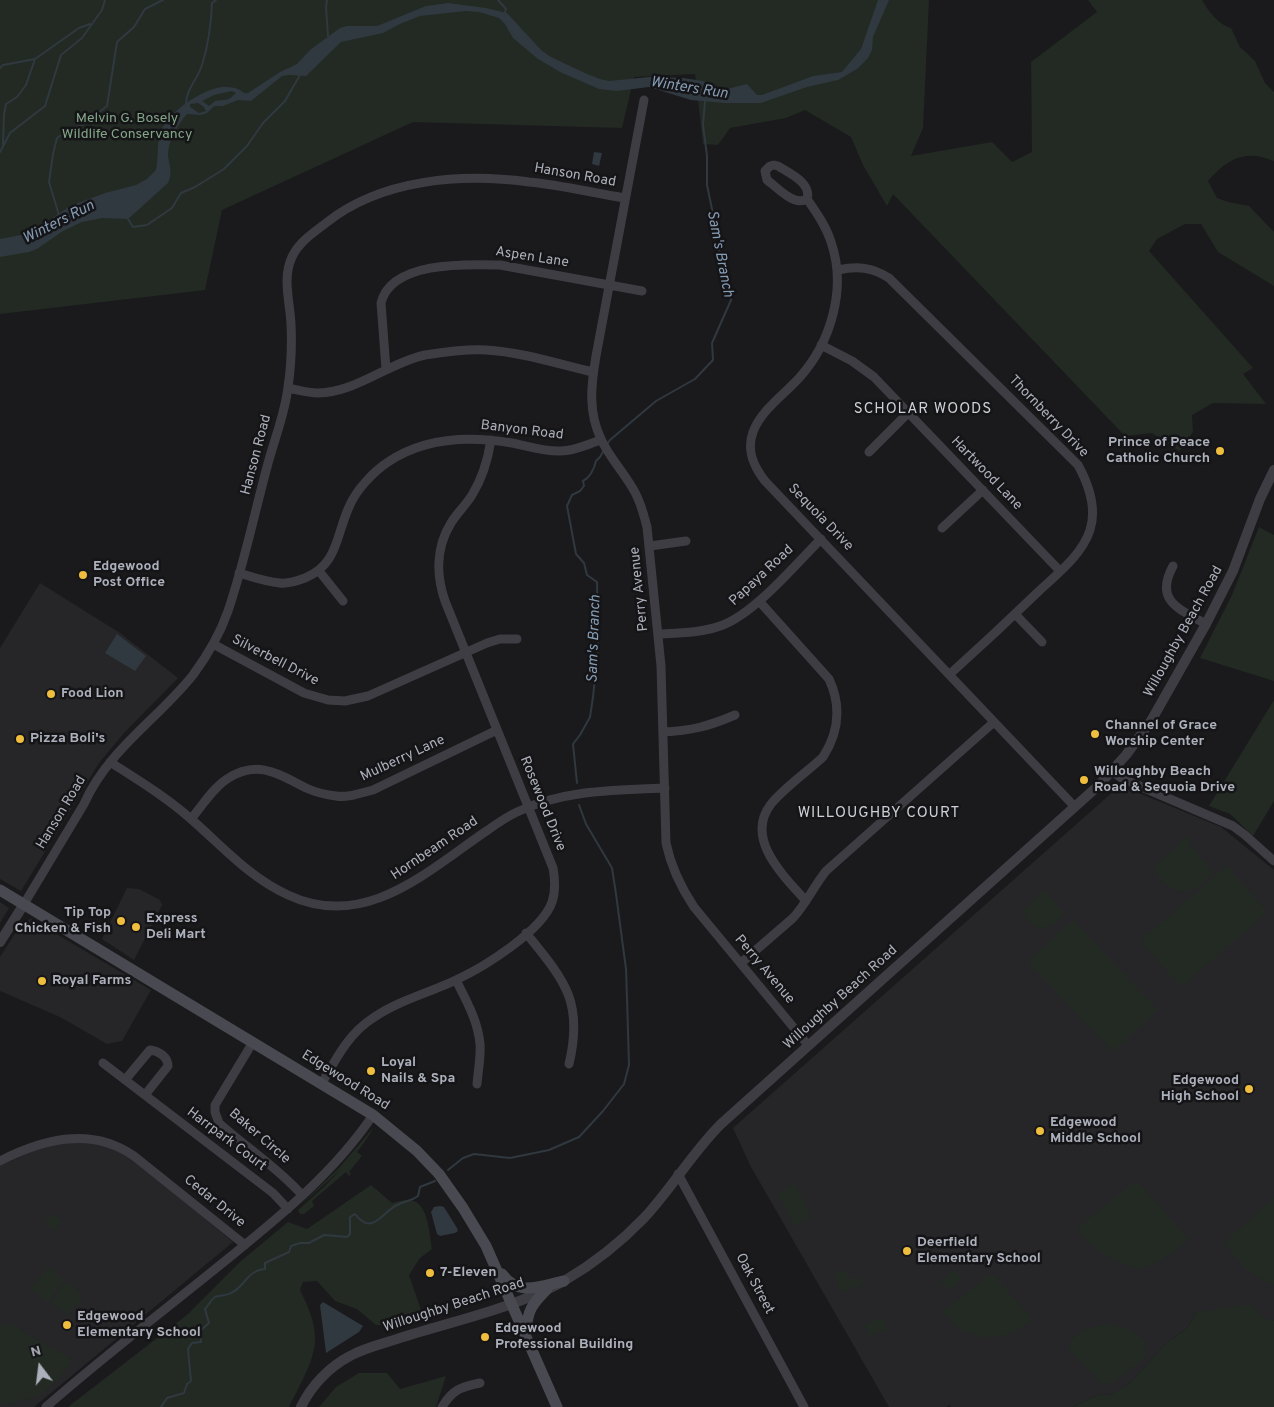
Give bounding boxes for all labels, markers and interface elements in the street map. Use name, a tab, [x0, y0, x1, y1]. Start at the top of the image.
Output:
water label: Winters Run	[649, 74, 729, 104]
park label: Melvin G. Bosely Wildlife Conservancy	[62, 111, 192, 144]
street label: Hanson Road	[533, 161, 617, 191]
water label: Winters Run	[20, 197, 98, 249]
water label: Sam's Branch	[702, 209, 736, 299]
street label: Aspen Lane	[494, 244, 570, 272]
street label: Thornberry Drive	[1005, 372, 1091, 462]
district label: SCHOLAR WOODS	[852, 401, 994, 419]
street label: Hanson Road	[238, 413, 276, 497]
street label: Banyon Road	[480, 418, 564, 444]
street label: Hartwood Lane	[947, 434, 1025, 514]
place label: Prince of Peace Catholic Church	[1106, 435, 1210, 468]
marker: Prince of Peace Catholic Church	[1214, 445, 1226, 457]
street label: Sequoia Drive	[784, 481, 856, 555]
street label: Papaya Road	[726, 542, 798, 610]
street label: Perry Avenue	[627, 546, 653, 632]
place label: Edgewood Post Office	[93, 559, 165, 592]
street label: Willoughby Beach Road	[1141, 563, 1227, 701]
marker: Edgewood Post Office	[77, 569, 89, 581]
water label: Sam's Branch	[584, 595, 606, 683]
street label: Silverbell Drive	[229, 632, 321, 690]
place label: Food Lion	[61, 686, 124, 702]
marker: Food Lion	[45, 688, 57, 700]
place label: Channel of Grace Worship Center	[1105, 718, 1217, 750]
marker: Channel of Grace Worship Center	[1089, 728, 1101, 740]
place label: Pizza Boli's	[30, 731, 105, 747]
street label: Mulberry Lane	[358, 732, 448, 786]
marker: Pizza Boli's	[14, 733, 26, 745]
street label: Rosewood Drive	[515, 754, 569, 854]
place label: Willoughby Beach Road & Sequoia Drive	[1094, 764, 1235, 796]
street label: Hanson Road	[34, 773, 90, 853]
marker: Willoughby Beach Road & Sequoia Drive	[1078, 774, 1090, 786]
district label: WILLOUGHBY COURT	[796, 805, 962, 823]
street label: Hornbeam Road	[388, 814, 482, 884]
place label: Tip Top Chicken & Fish	[14, 905, 111, 938]
place label: Express Deli Mart	[146, 911, 206, 944]
marker: Tip Top Chicken & Fish	[115, 915, 127, 927]
marker: Express Deli Mart	[130, 921, 142, 933]
street label: Perry Avenue	[730, 932, 798, 1008]
street label: Willoughby Beach Road	[781, 942, 901, 1054]
place label: Royal Farms	[52, 973, 131, 989]
marker: Royal Farms	[36, 975, 48, 987]
street label: Edgewood Road	[298, 1047, 392, 1115]
place label: Loyal Nails & Spa	[381, 1055, 455, 1088]
marker: Loyal Nails & Spa	[365, 1065, 377, 1077]
place label: Edgewood High School	[1161, 1073, 1239, 1106]
marker: Edgewood High School	[1243, 1083, 1255, 1095]
street label: Harrpark Court	[183, 1105, 269, 1175]
street label: Baker Circle	[225, 1106, 293, 1168]
place label: Edgewood Middle School	[1050, 1115, 1141, 1148]
marker: Edgewood Middle School	[1034, 1125, 1046, 1137]
street label: Cedar Drive	[180, 1172, 248, 1232]
place label: Deerfield Elementary School	[917, 1235, 1041, 1268]
marker: Deerfield Elementary School	[901, 1245, 913, 1257]
street label: Oak Street	[731, 1251, 777, 1317]
place label: 7-Eleven	[440, 1265, 497, 1281]
marker: 7-Eleven	[424, 1267, 436, 1279]
street label: Willoughby Beach Road	[381, 1275, 527, 1337]
place label: Edgewood Elementary School	[77, 1309, 201, 1341]
marker: Edgewood Elementary School	[61, 1319, 73, 1331]
place label: Edgewood Professional Building	[495, 1321, 633, 1354]
marker: Edgewood Professional Building	[479, 1331, 491, 1343]
north arrow	[15, 1342, 65, 1392]
text: N	[29, 1343, 43, 1362]

